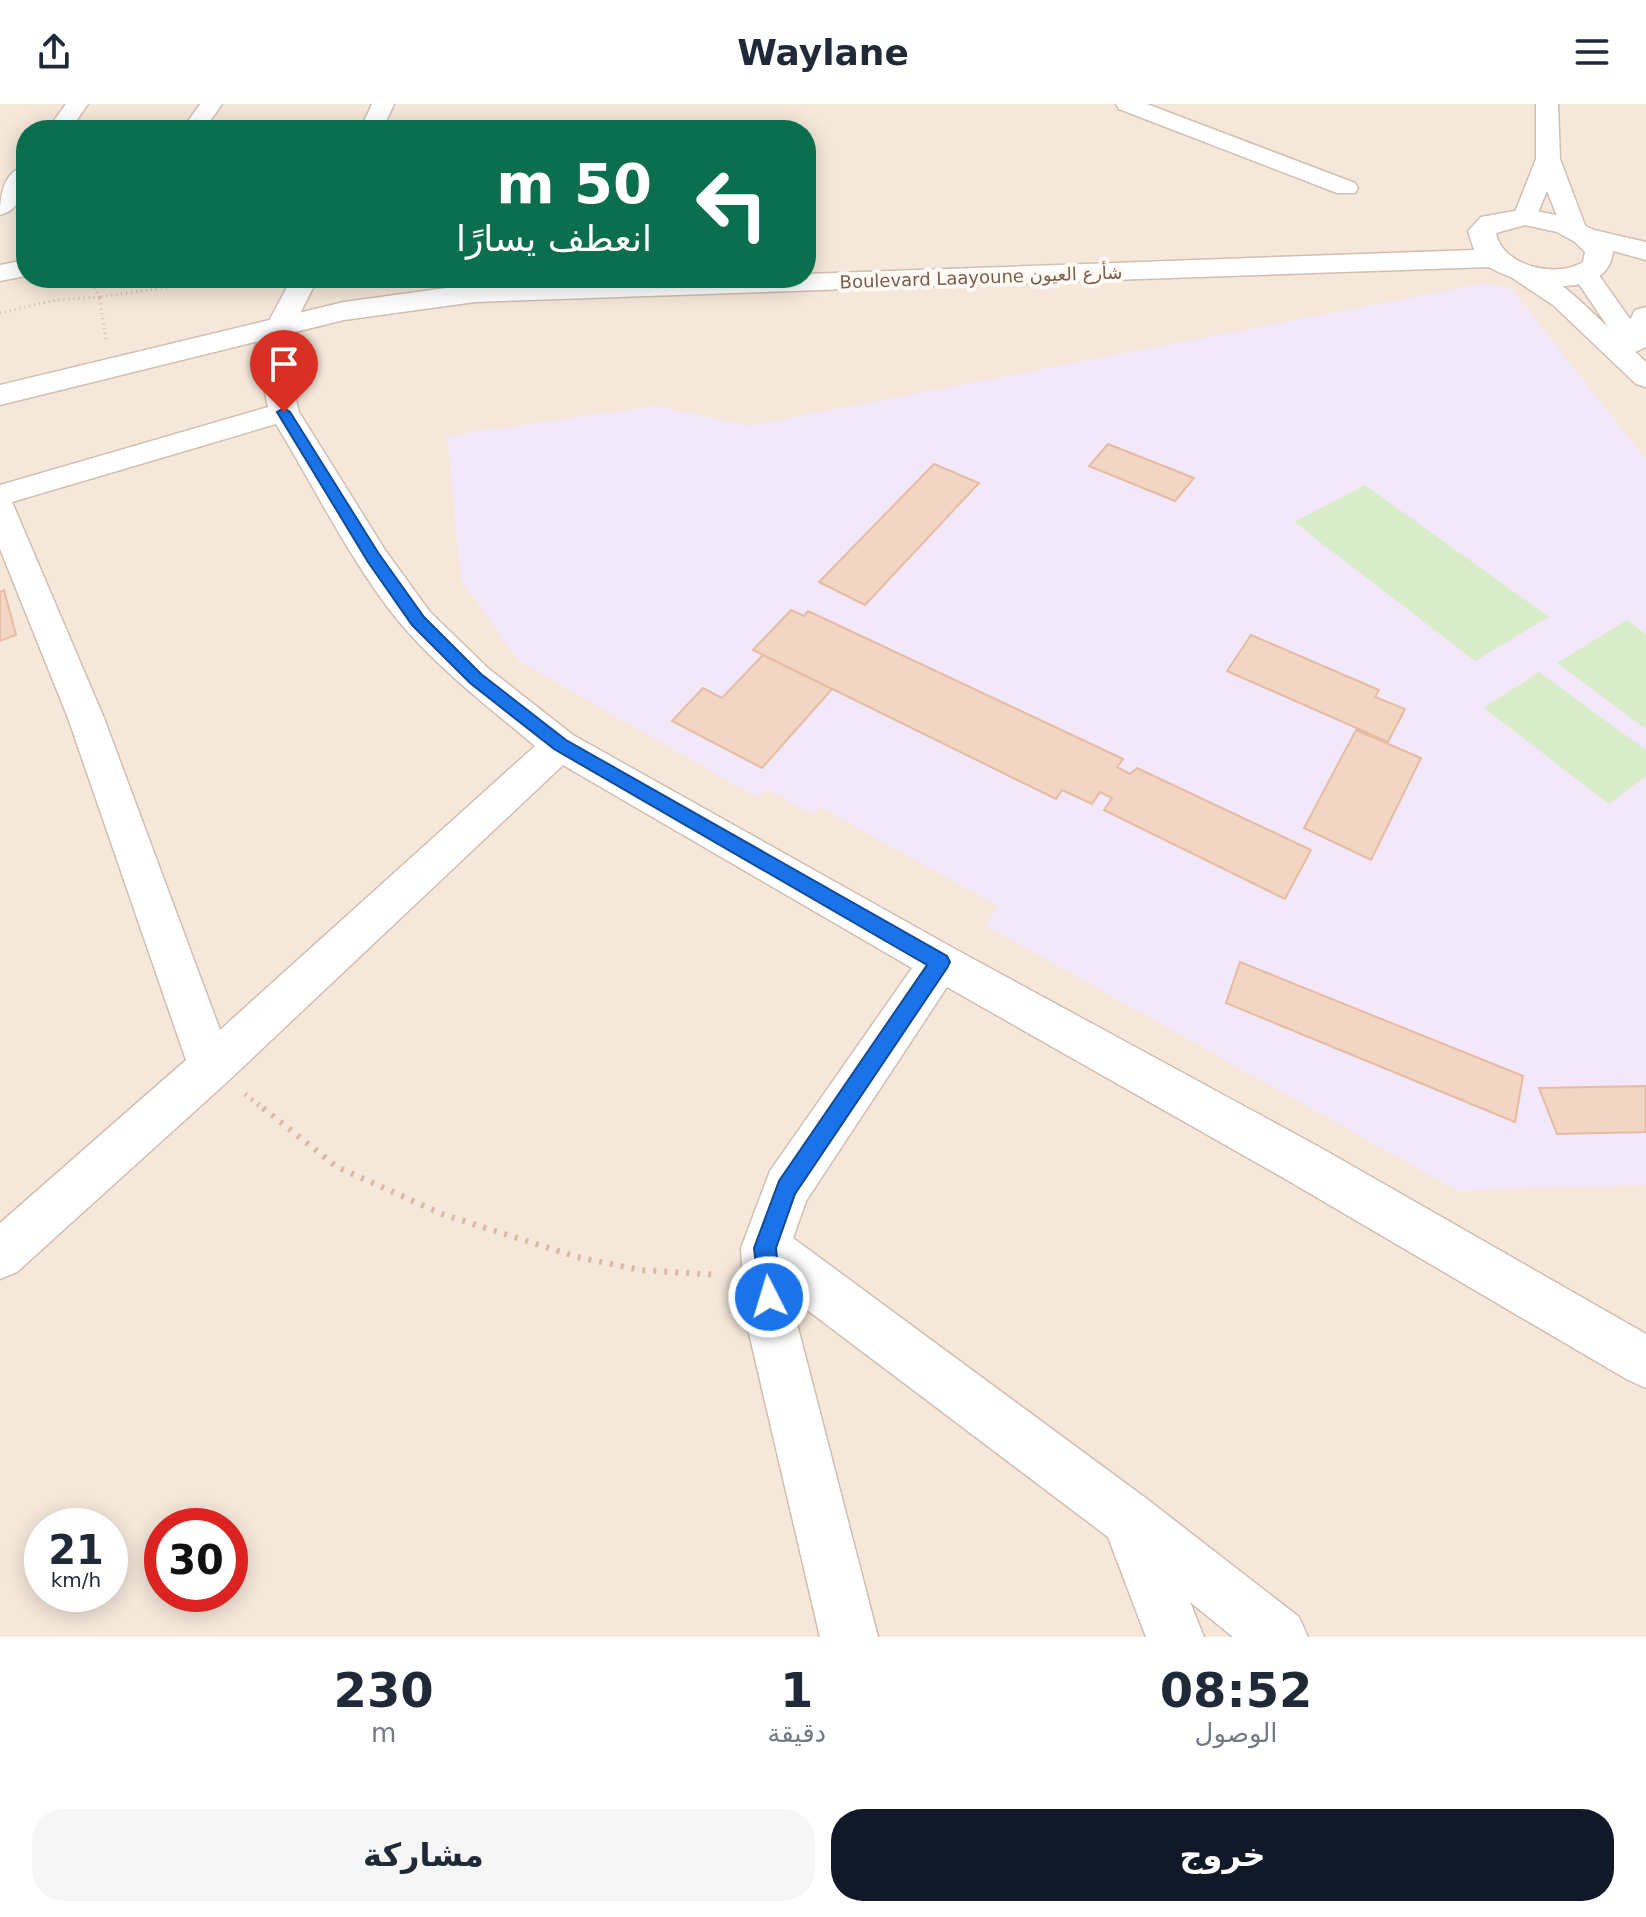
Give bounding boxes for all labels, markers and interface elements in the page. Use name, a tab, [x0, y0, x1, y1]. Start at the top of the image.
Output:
icon: share	[32, 30, 76, 74]
icon: menu	[1570, 30, 1614, 74]
text: Waylane	[737, 32, 909, 73]
text: 50 m	[496, 151, 652, 216]
icon: left	[680, 152, 784, 256]
text: انعطف يسارًا	[456, 218, 652, 259]
street label: Boulevard Laayoune شأرع العيون	[839, 260, 1123, 293]
pin	[250, 330, 318, 412]
icon: arrive	[262, 342, 306, 386]
position arrow	[727, 1255, 811, 1339]
speed limit sign: 30	[144, 1508, 248, 1612]
text: 21	[48, 1527, 104, 1573]
text: km/h	[51, 1568, 101, 1592]
text: 230	[334, 1662, 434, 1718]
text: 1	[780, 1662, 813, 1718]
text: 08:52	[1160, 1662, 1313, 1718]
text: m	[371, 1718, 396, 1748]
text: دقيقة	[767, 1718, 826, 1748]
text: الوصول	[1195, 1718, 1278, 1748]
button: مشاركة	[32, 1809, 815, 1901]
button: خروج	[831, 1809, 1614, 1901]

